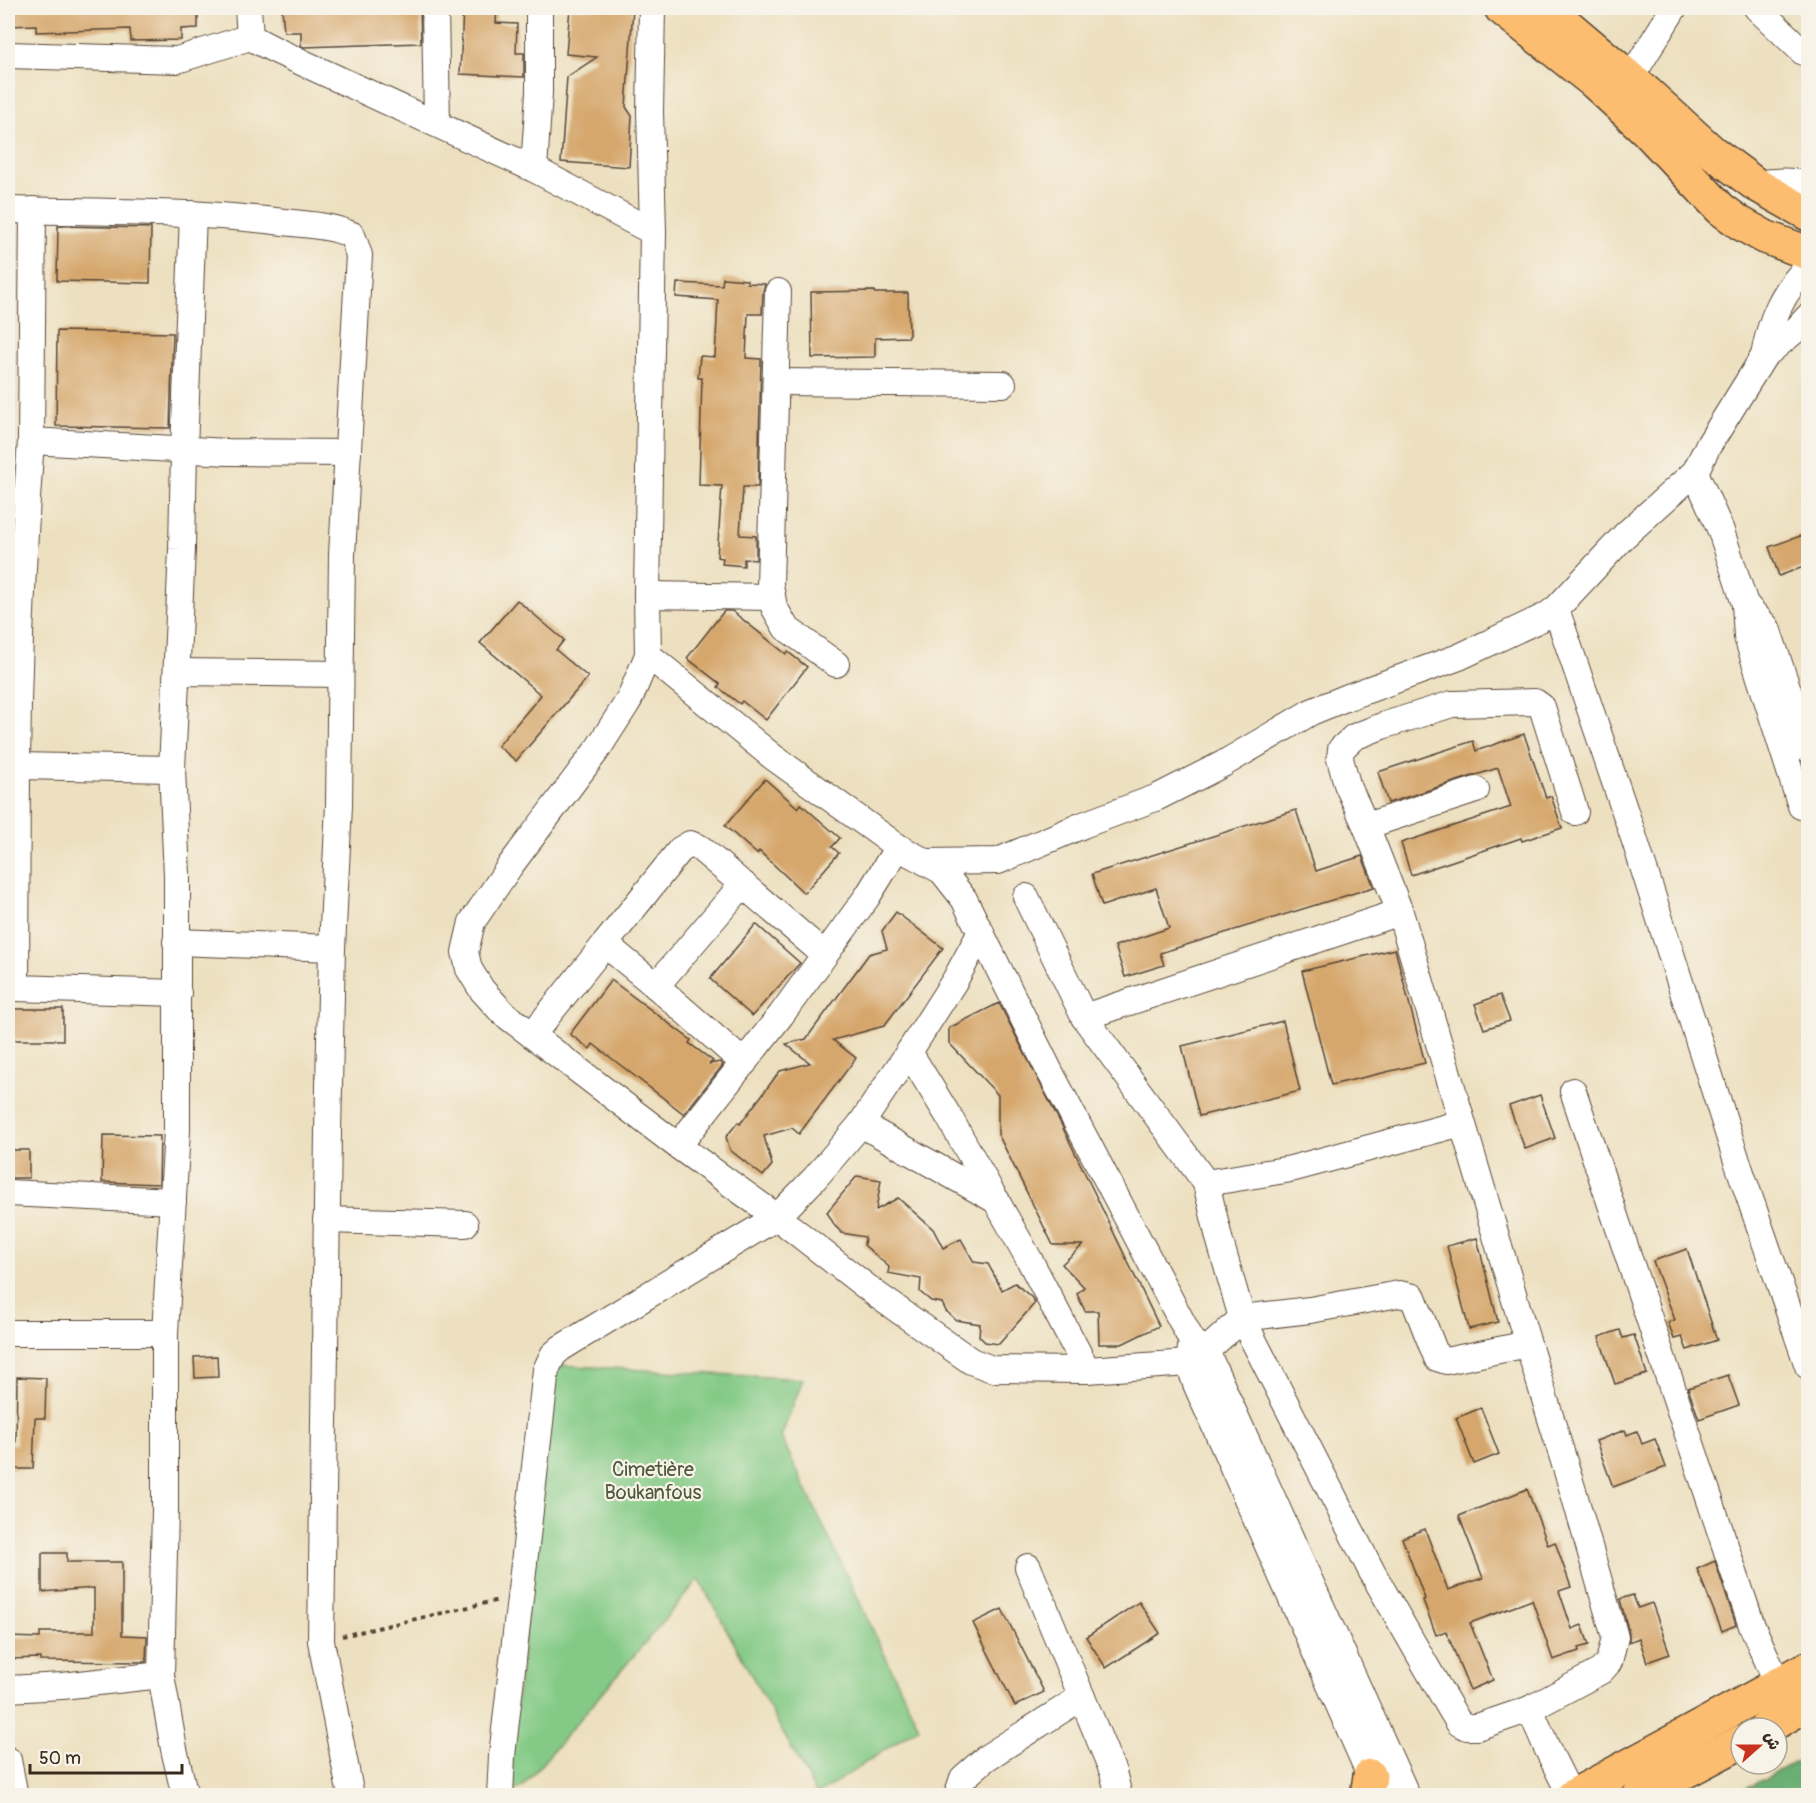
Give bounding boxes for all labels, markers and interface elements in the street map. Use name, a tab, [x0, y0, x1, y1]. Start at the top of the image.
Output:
park label: Cimetière Boukanfous	[604, 1457, 702, 1505]
north arrow	[1729, 1716, 1789, 1776]
text: ش	[1760, 1729, 1785, 1753]
scale bar	[30, 1737, 182, 1775]
text: 50 m	[39, 1747, 81, 1770]

